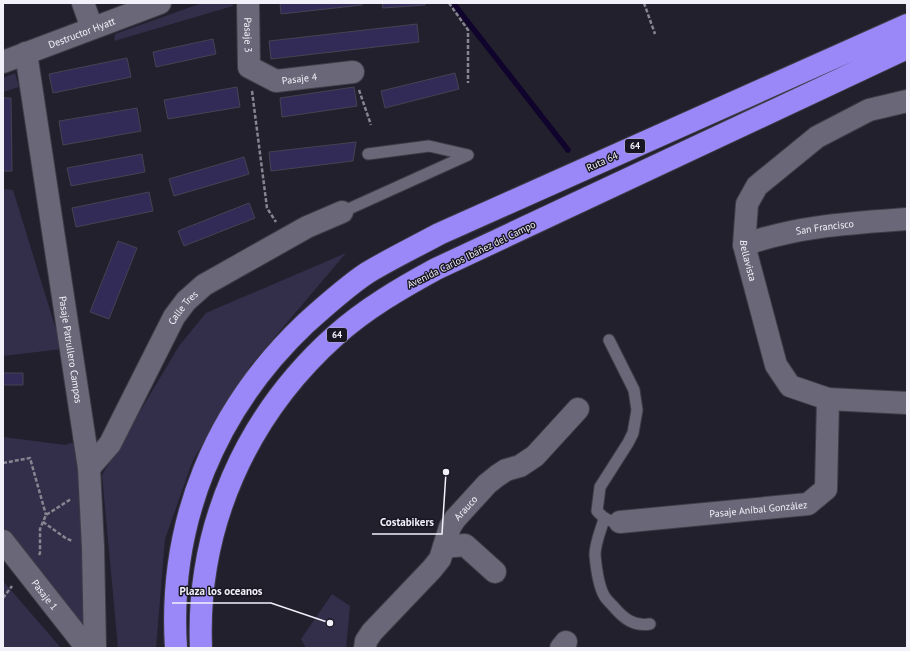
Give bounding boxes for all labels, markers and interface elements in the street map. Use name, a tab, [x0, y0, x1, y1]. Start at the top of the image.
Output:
street label: Destructor Hyatt	[47, 14, 118, 51]
street label: Pasaje 3	[241, 17, 255, 53]
street label: Pasaje 4	[281, 70, 318, 87]
road number: 64	[625, 139, 645, 153]
street label: Ruta 64	[584, 149, 620, 174]
street label: San Francisco	[795, 217, 854, 238]
street label: Avenida Carlos Ibáñez del Campo	[405, 218, 538, 291]
street label: Bellavista	[737, 240, 759, 283]
street label: Calle Tres	[165, 288, 201, 327]
street label: Pasaje Patrullero Campos	[56, 295, 85, 404]
road number: 64	[327, 328, 347, 342]
street label: Arauco	[451, 493, 480, 523]
street label: Pasaje Aníbal González	[709, 498, 808, 520]
callout: Costabikers	[372, 511, 442, 534]
text: Costabikers	[380, 515, 434, 529]
street label: Pasaje 1	[29, 577, 61, 613]
callout: Plaza los oceanos	[172, 580, 271, 603]
text: Plaza los oceanos	[180, 584, 263, 598]

